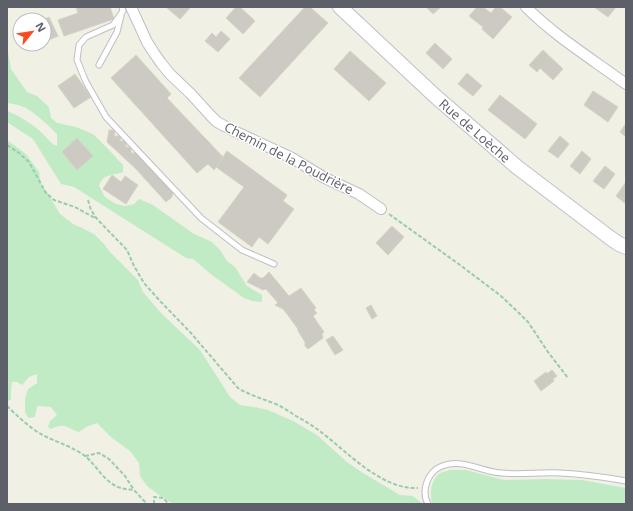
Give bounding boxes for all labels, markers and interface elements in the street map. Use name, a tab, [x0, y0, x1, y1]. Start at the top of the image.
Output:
north arrow	[12, 12, 52, 52]
text: N	[32, 19, 50, 34]
street label: Rue de Loèche	[435, 95, 514, 166]
street label: Chemin de la Poudrière	[221, 118, 357, 198]

